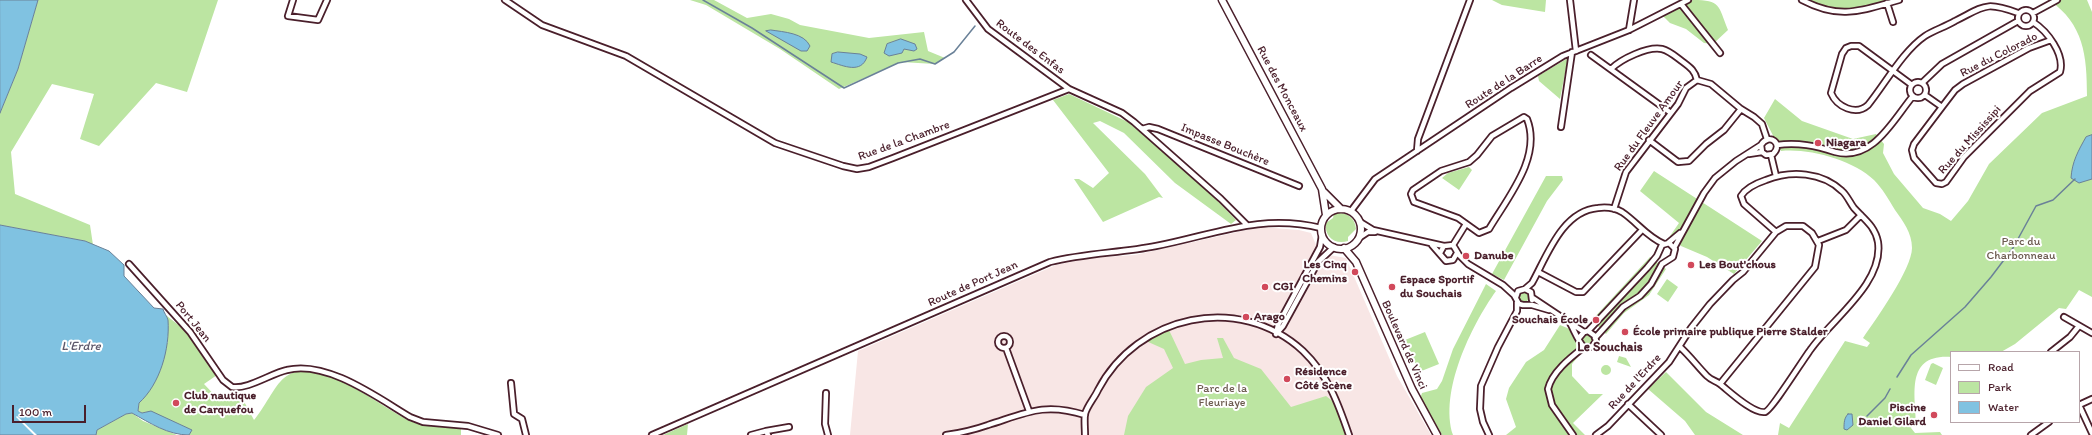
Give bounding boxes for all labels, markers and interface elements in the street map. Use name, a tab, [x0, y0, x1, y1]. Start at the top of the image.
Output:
street label: Route des Enfas	[993, 16, 1067, 78]
street label: Rue du Colorado	[1958, 29, 2040, 81]
street label: Rue des Monceaux	[1253, 44, 1311, 134]
street label: Route de la Barre	[1463, 52, 1545, 112]
street label: Rue du Fleuve Amour	[1611, 78, 1687, 174]
street label: Rue du Mississipi	[1935, 103, 2005, 177]
street label: Rue de la Chambre	[856, 118, 952, 164]
street label: Impasse Bouchère	[1179, 121, 1271, 169]
place label: Niagara	[1826, 136, 1866, 150]
marker: Niagara	[1813, 138, 1823, 148]
park label: Parc du Charbonneau	[1986, 235, 2056, 263]
place label: Danube	[1474, 249, 1514, 263]
marker: Danube	[1461, 251, 1471, 261]
street label: Route de Port Jean	[926, 258, 1020, 310]
place label: Les Cinq Chemins	[1302, 258, 1347, 286]
place label: Les Bout'chous	[1699, 258, 1776, 272]
marker: Les Bout'chous	[1686, 260, 1696, 270]
marker: Les Cinq Chemins	[1350, 267, 1360, 277]
place label: Espace Sportif du Souchais	[1400, 273, 1474, 301]
place label: CGI	[1273, 280, 1293, 294]
marker: CGI	[1260, 282, 1270, 292]
marker: Espace Sportif du Souchais	[1387, 282, 1397, 292]
street label: Port Jean	[172, 298, 214, 346]
street label: Boulevard de Vinci	[1378, 298, 1430, 392]
place label: Arago	[1254, 310, 1285, 324]
marker: Arago	[1241, 312, 1251, 322]
place label: Souchais École	[1512, 313, 1588, 327]
marker: Souchais École	[1591, 315, 1601, 325]
place label: École primaire publique Pierre Stalder	[1633, 325, 1828, 339]
marker: École primaire publique Pierre Stalder	[1620, 327, 1630, 337]
water label: L'Erdre	[61, 339, 101, 355]
district label: Le Souchais	[1577, 340, 1643, 356]
street label: Rue de l'Erdre	[1605, 351, 1665, 413]
legend	[1950, 351, 2080, 423]
text: Road	[1988, 360, 2014, 374]
place label: Résidence Côté Scène	[1295, 365, 1352, 393]
marker: Résidence Côté Scène	[1282, 374, 1292, 384]
text: Park	[1988, 380, 2012, 394]
park label: Parc de la Fleuriaye	[1197, 382, 1247, 410]
place label: Club nautique de Carquefou	[184, 389, 256, 417]
scale bar	[14, 397, 88, 423]
marker: Club nautique de Carquefou	[171, 398, 181, 408]
text: Water	[1988, 400, 2019, 414]
place label: Piscine Daniel Gilard	[1858, 401, 1926, 429]
text: 100 m	[19, 405, 52, 419]
marker: Piscine Daniel Gilard	[1929, 410, 1939, 420]

